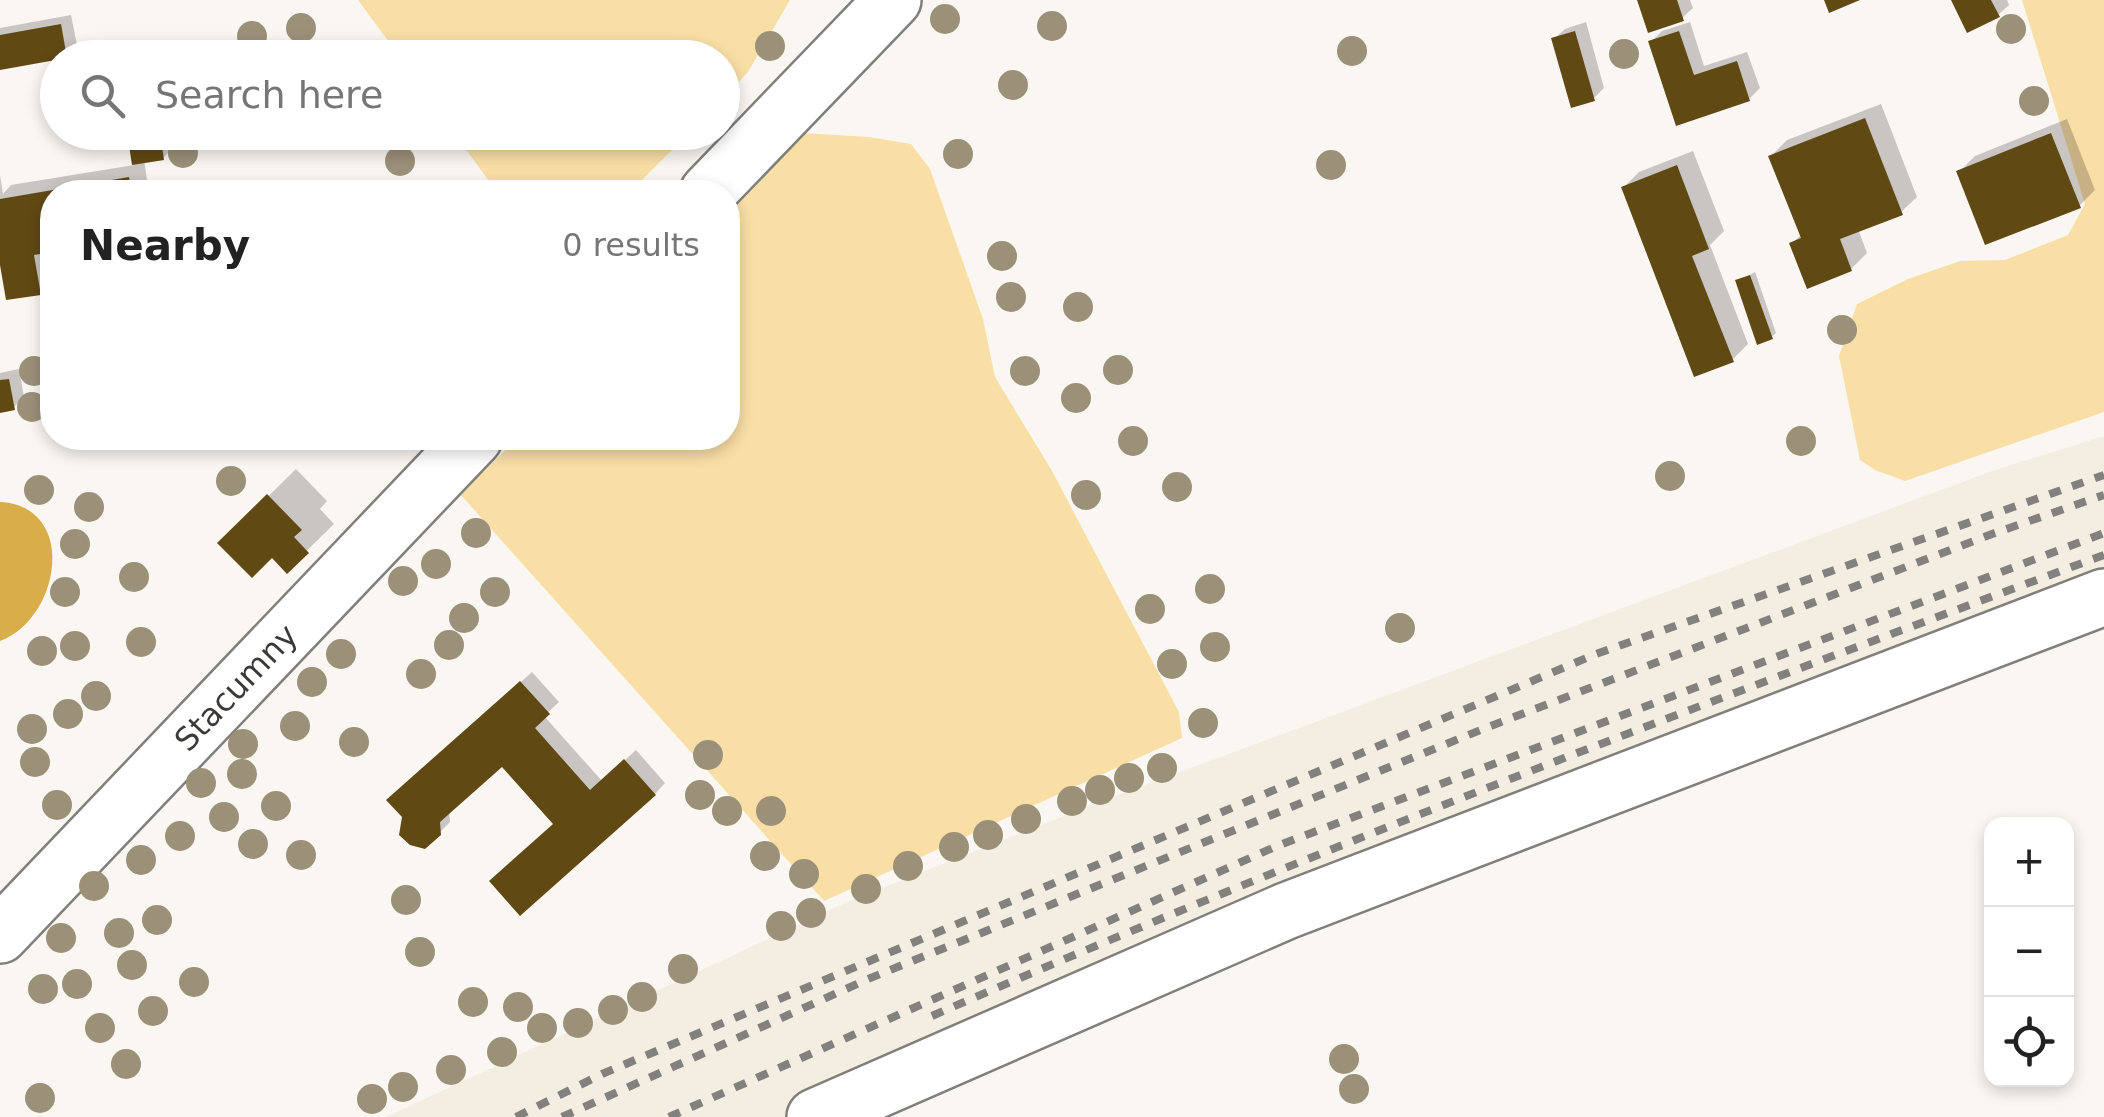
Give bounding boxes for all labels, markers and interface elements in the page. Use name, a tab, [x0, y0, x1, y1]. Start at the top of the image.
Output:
search box	[40, 40, 740, 150]
icon: search	[75, 68, 130, 123]
text: Search here	[155, 73, 383, 117]
text: Nearby	[80, 221, 250, 270]
text: 0 results	[562, 226, 700, 264]
street label: Stacumny	[167, 616, 305, 759]
map controls	[1984, 817, 2074, 1087]
button: +	[1984, 817, 2074, 907]
button: −	[1984, 907, 2074, 997]
button: locate	[1984, 997, 2074, 1087]

